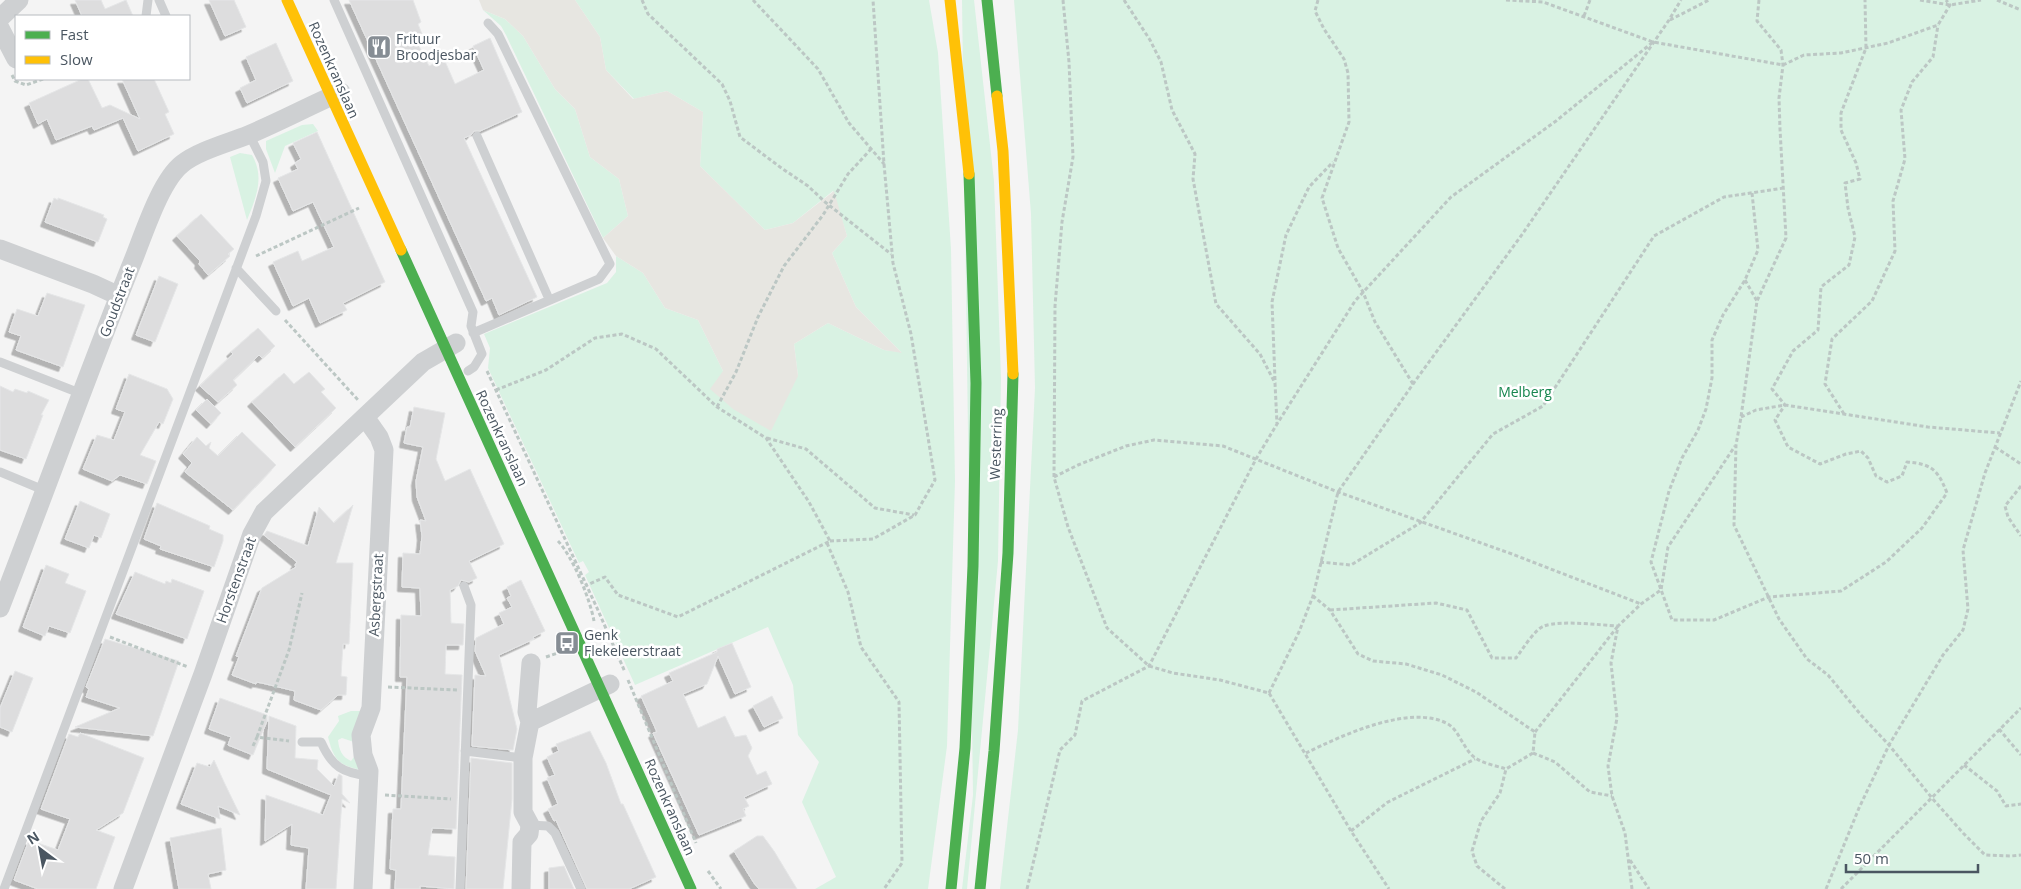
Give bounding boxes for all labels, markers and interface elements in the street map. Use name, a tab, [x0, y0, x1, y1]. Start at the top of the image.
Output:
legend	[15, 15, 190, 80]
street label: Rozenkranslaan	[305, 18, 364, 121]
text: Fast	[60, 24, 89, 44]
place label: Frituur Broodjesbar	[396, 29, 477, 64]
restaurant icon: Frituur Broodjesbar	[366, 34, 392, 60]
text: Slow	[60, 49, 93, 69]
street label: Goudstraat	[94, 264, 139, 340]
park label: Melberg	[1498, 382, 1552, 401]
street label: Rozenkranslaan	[472, 387, 533, 489]
street label: Westerring	[985, 408, 1006, 480]
street label: Horstenstraat	[211, 534, 260, 626]
street label: Asbergstraat	[364, 553, 387, 637]
place label: Genk Flekeleerstraat	[584, 625, 681, 660]
bus stop icon: Genk Flekeleerstraat	[554, 630, 580, 656]
street label: Rozenkranslaan	[641, 755, 700, 858]
north arrow	[15, 824, 65, 874]
text: N	[23, 826, 43, 849]
scale bar	[1846, 842, 1978, 874]
text: 50 m	[1854, 848, 1889, 868]

